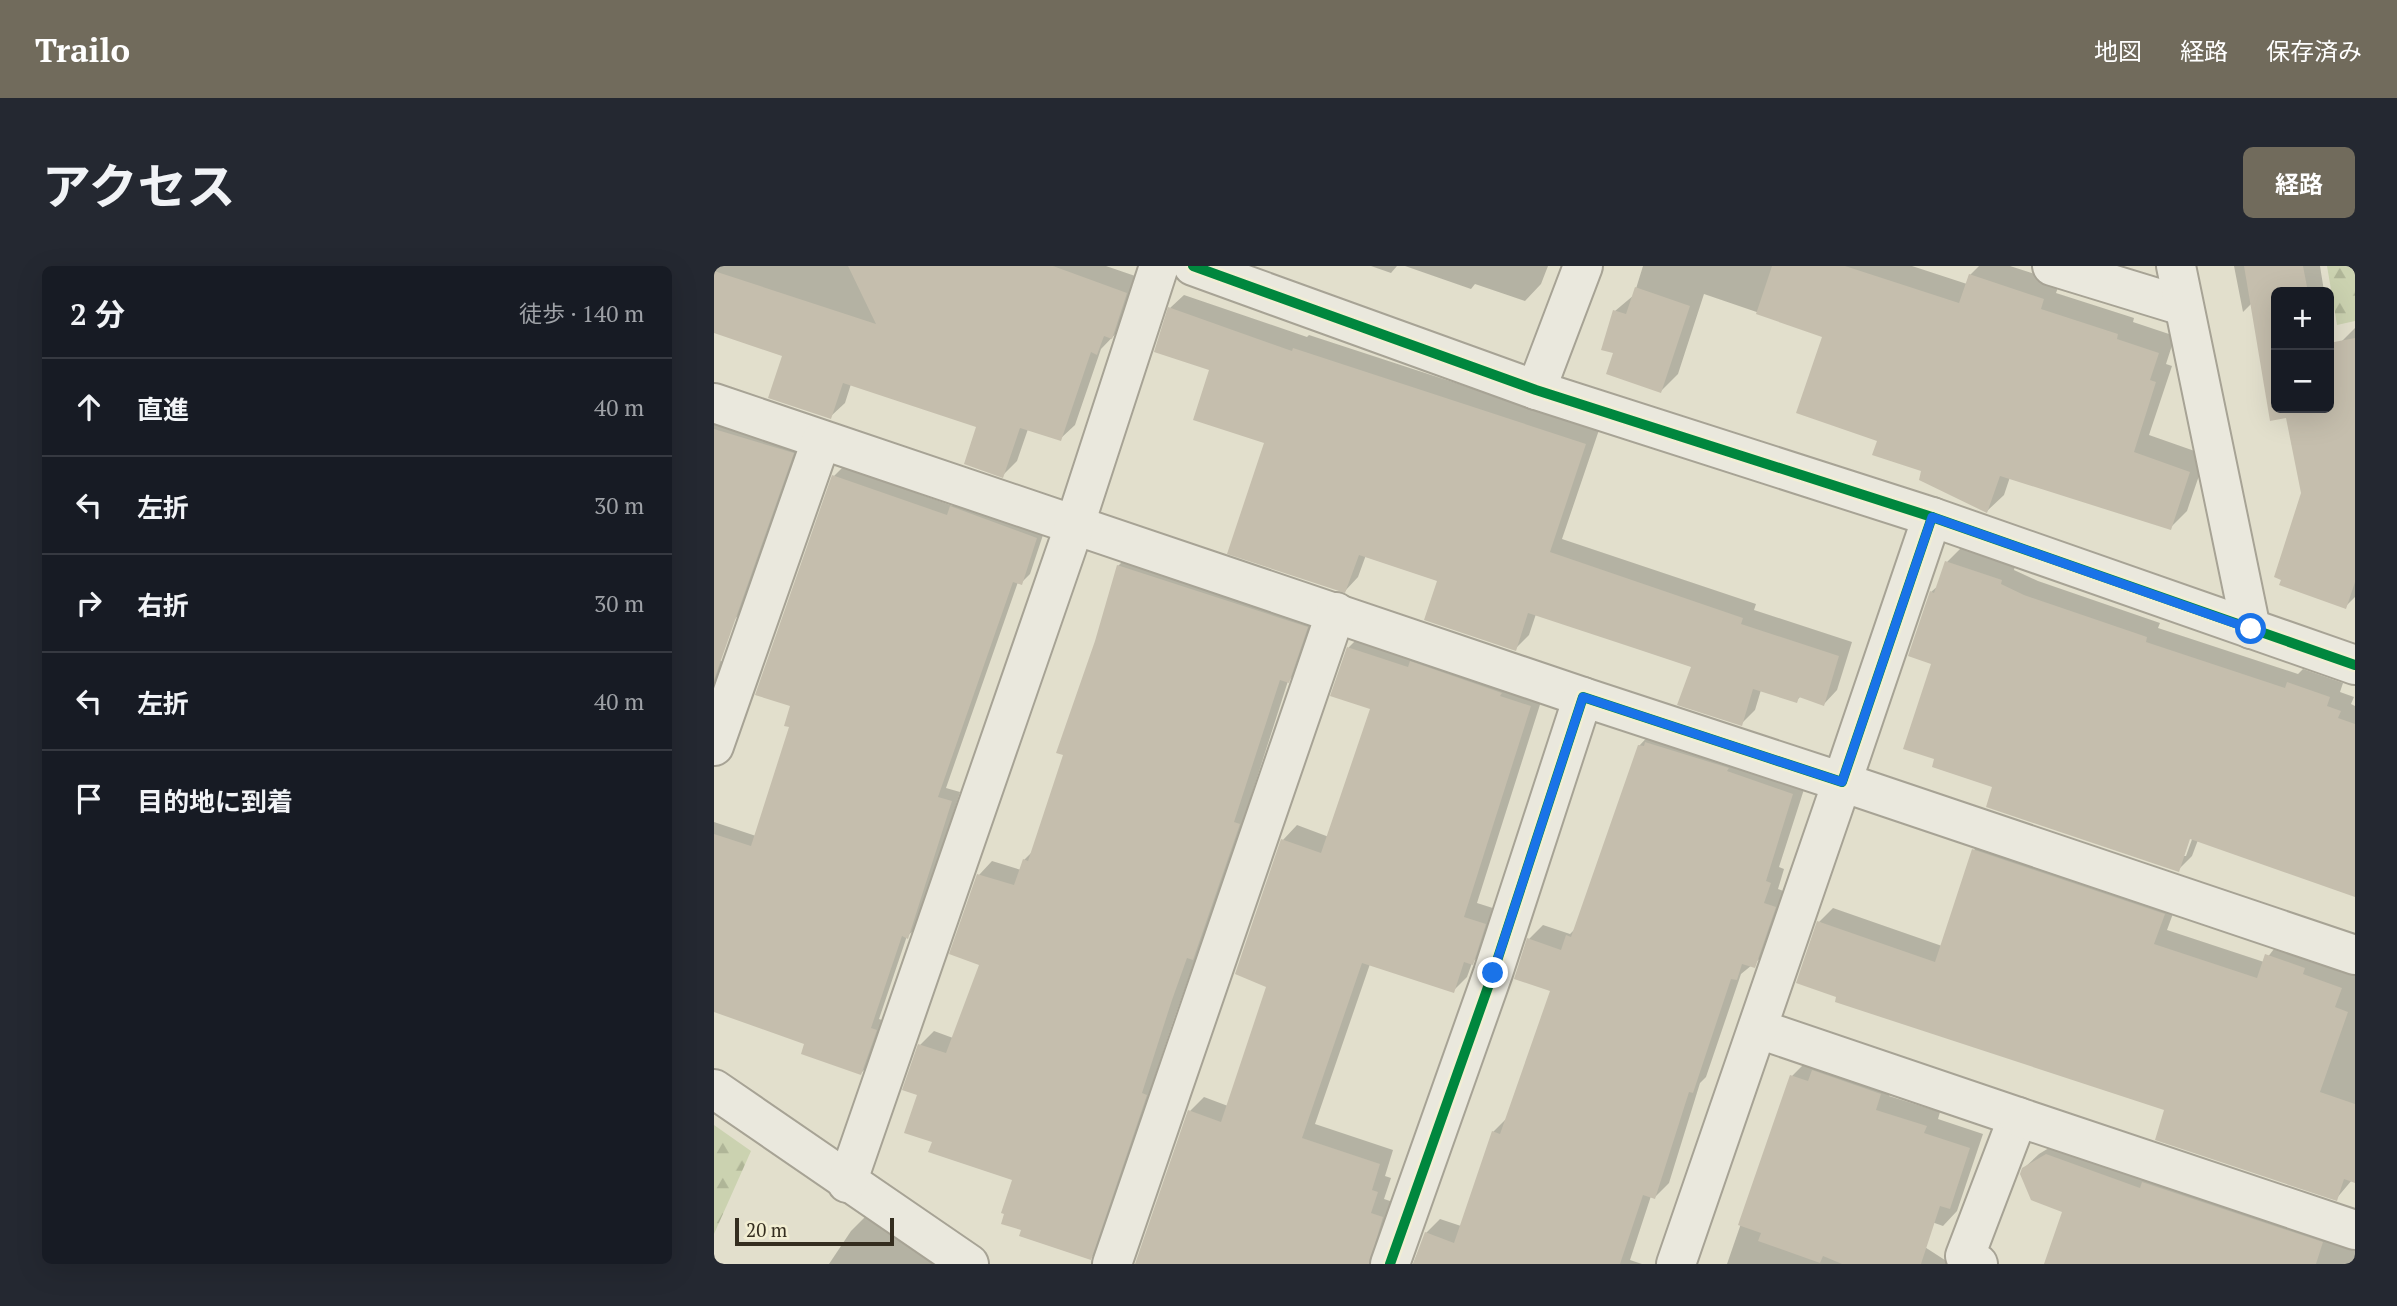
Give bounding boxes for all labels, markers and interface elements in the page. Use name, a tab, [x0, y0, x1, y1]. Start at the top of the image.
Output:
text: Trailo	[35, 28, 130, 71]
text: 地図	[2094, 35, 2142, 67]
text: 経路	[2180, 35, 2228, 67]
text: 保存済み	[2266, 35, 2362, 67]
button: 経路	[2243, 147, 2355, 218]
text: アクセス	[42, 153, 236, 218]
map controls	[2271, 287, 2334, 413]
button: +	[2271, 287, 2334, 350]
text: 2 分	[70, 294, 125, 334]
text: 徒歩 · 140 m	[519, 298, 644, 329]
button: −	[2271, 350, 2334, 413]
icon: ahead	[70, 388, 108, 426]
text: 直進	[137, 392, 189, 426]
text: 40 m	[594, 392, 644, 423]
icon: left	[70, 486, 108, 524]
text: 左折	[137, 490, 189, 524]
text: 30 m	[594, 490, 644, 521]
icon: right	[70, 584, 108, 622]
text: 右折	[137, 588, 189, 622]
text: 30 m	[594, 588, 644, 619]
route start	[2235, 613, 2266, 644]
icon: left	[70, 682, 108, 720]
text: 左折	[137, 686, 189, 720]
text: 40 m	[594, 686, 644, 717]
icon: arrive	[70, 780, 108, 818]
text: 目的地に到着	[137, 784, 293, 818]
route end	[1477, 957, 1508, 988]
scale bar	[735, 1215, 894, 1247]
text: 20 m	[746, 1217, 787, 1242]

